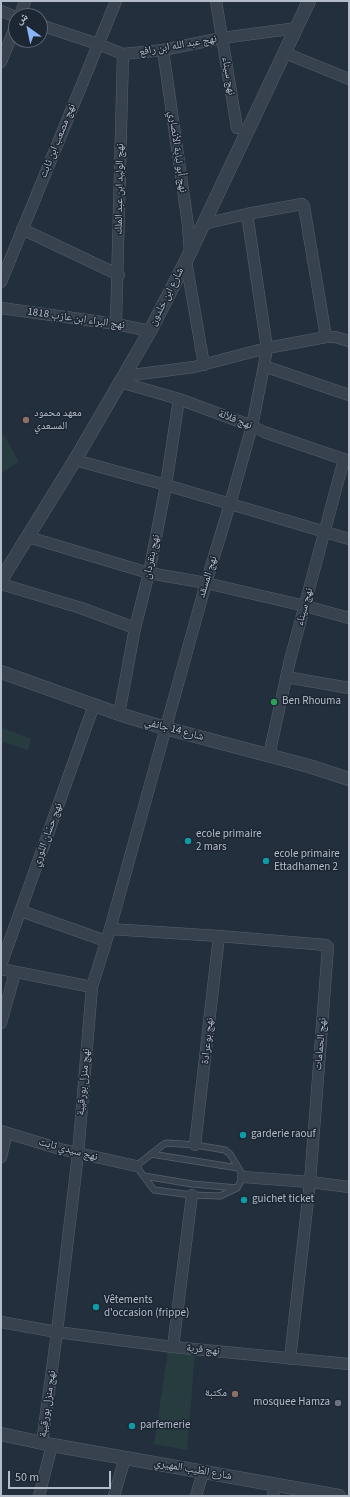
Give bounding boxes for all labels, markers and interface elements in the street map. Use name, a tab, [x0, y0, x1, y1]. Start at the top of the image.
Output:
north arrow	[8, 8, 48, 48]
text: ش	[13, 9, 31, 28]
street label: نهج عبد الله ابن رافع	[138, 33, 218, 59]
street label: نهج سيناء	[218, 56, 238, 96]
street label: نهج مصعب ابن ثابت	[37, 102, 79, 180]
street label: نهج أبو لبابة الأنصاري	[165, 110, 189, 194]
street label: نهج الوليد ابن عبد الملك	[113, 143, 127, 235]
street label: شارع ابن خلدون	[147, 266, 187, 328]
street label: نهج البراء ابن عازب 1818	[26, 306, 126, 332]
place label: معهد محمود المسعدي	[34, 407, 82, 433]
street label: نهج قلاّلة	[216, 407, 254, 433]
marker: معهد محمود المسعدي	[21, 415, 31, 425]
street label: نهج بنقردان	[141, 533, 163, 581]
street label: نهج المسقد	[195, 555, 221, 599]
street label: نهج سيناء	[294, 587, 316, 627]
place label: Ben Rhouma	[282, 695, 341, 709]
marker: Ben Rhouma	[269, 697, 279, 707]
street label: شارع 14 جانفي	[143, 716, 205, 744]
street label: نهج حسّان النّوري	[30, 801, 66, 869]
place label: ecole primaire 2 mars	[196, 828, 262, 854]
marker: ecole primaire 2 mars	[183, 836, 193, 846]
place label: ecole primaire Ettadhamen 2	[274, 848, 340, 874]
marker: ecole primaire Ettadhamen 2	[261, 856, 271, 866]
street label: نهج بوعرادة	[199, 1017, 217, 1065]
street label: نهج الحمامات	[312, 1017, 330, 1071]
street label: نهج منزل بورقيبة	[74, 1048, 94, 1116]
place label: garderie raouf	[251, 1128, 316, 1142]
marker: garderie raouf	[238, 1130, 248, 1140]
street label: نهج سيدي ثابت	[37, 1136, 99, 1164]
place label: guichet ticket	[252, 1193, 314, 1207]
marker: guichet ticket	[239, 1195, 249, 1205]
place label: Vêtements d'occasion (frippe)	[104, 1294, 189, 1320]
marker: Vêtements d'occasion (frippe)	[91, 1302, 101, 1312]
street label: نهج قربة	[186, 1342, 220, 1358]
street label: نهج منزل بورقيبة	[37, 1370, 59, 1438]
place label: مكتبة	[205, 1387, 227, 1401]
marker: مكتبة	[230, 1389, 240, 1399]
place label: mosquee Hamza	[253, 1396, 330, 1410]
marker: mosquee Hamza	[333, 1398, 343, 1408]
place label: parfemerie	[140, 1419, 190, 1433]
marker: parfemerie	[127, 1421, 137, 1431]
street label: شارع الطّيب المهيري	[153, 1457, 233, 1483]
scale bar	[10, 1463, 113, 1489]
text: 50 m	[15, 1469, 39, 1486]

